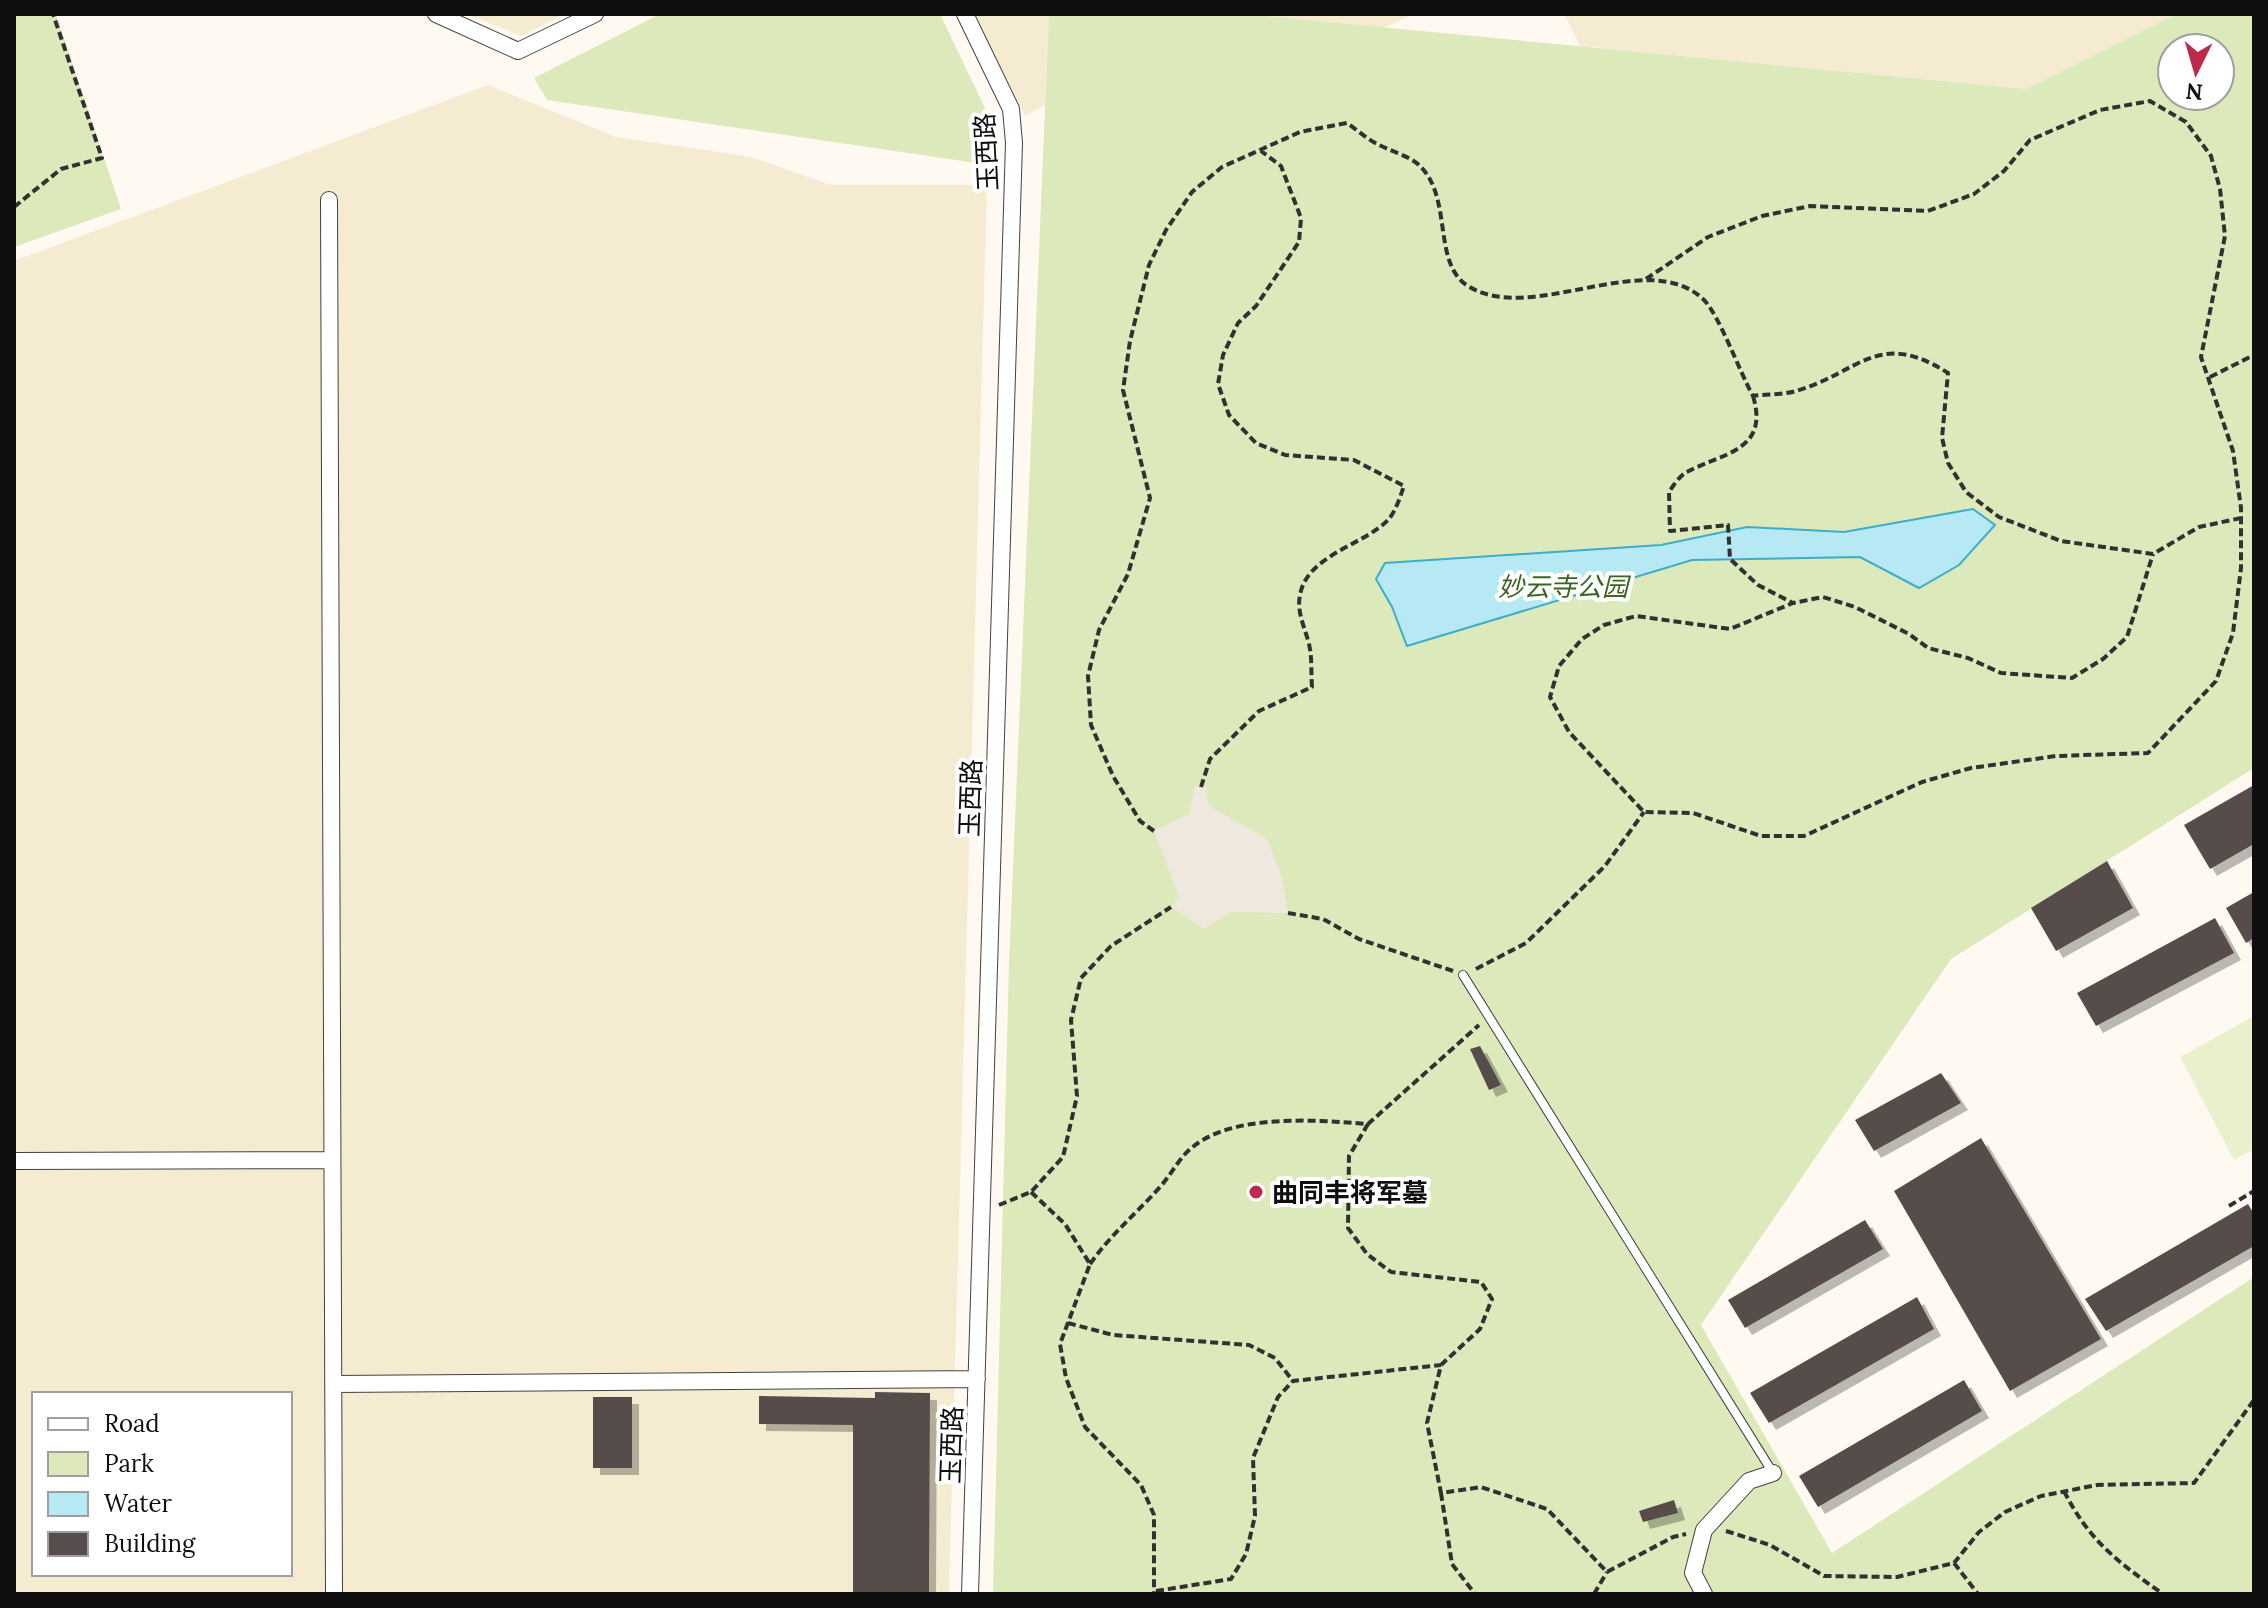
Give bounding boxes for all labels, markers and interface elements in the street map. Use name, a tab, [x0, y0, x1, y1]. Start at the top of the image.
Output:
north arrow	[2156, 32, 2236, 112]
text: N	[2185, 77, 2204, 107]
street label: 玉西路	[967, 112, 1005, 192]
park label: 妙云寺公园	[1498, 570, 1632, 603]
street label: 玉西路	[952, 758, 988, 838]
place label: 曲同丰将军墓	[1272, 1176, 1428, 1209]
marker: 曲同丰将军墓	[1247, 1183, 1265, 1201]
legend	[32, 1392, 292, 1576]
street label: 玉西路	[933, 1405, 969, 1485]
text: Road	[104, 1408, 160, 1439]
text: Park	[104, 1448, 154, 1479]
text: Water	[104, 1488, 172, 1519]
text: Building	[104, 1528, 196, 1559]

